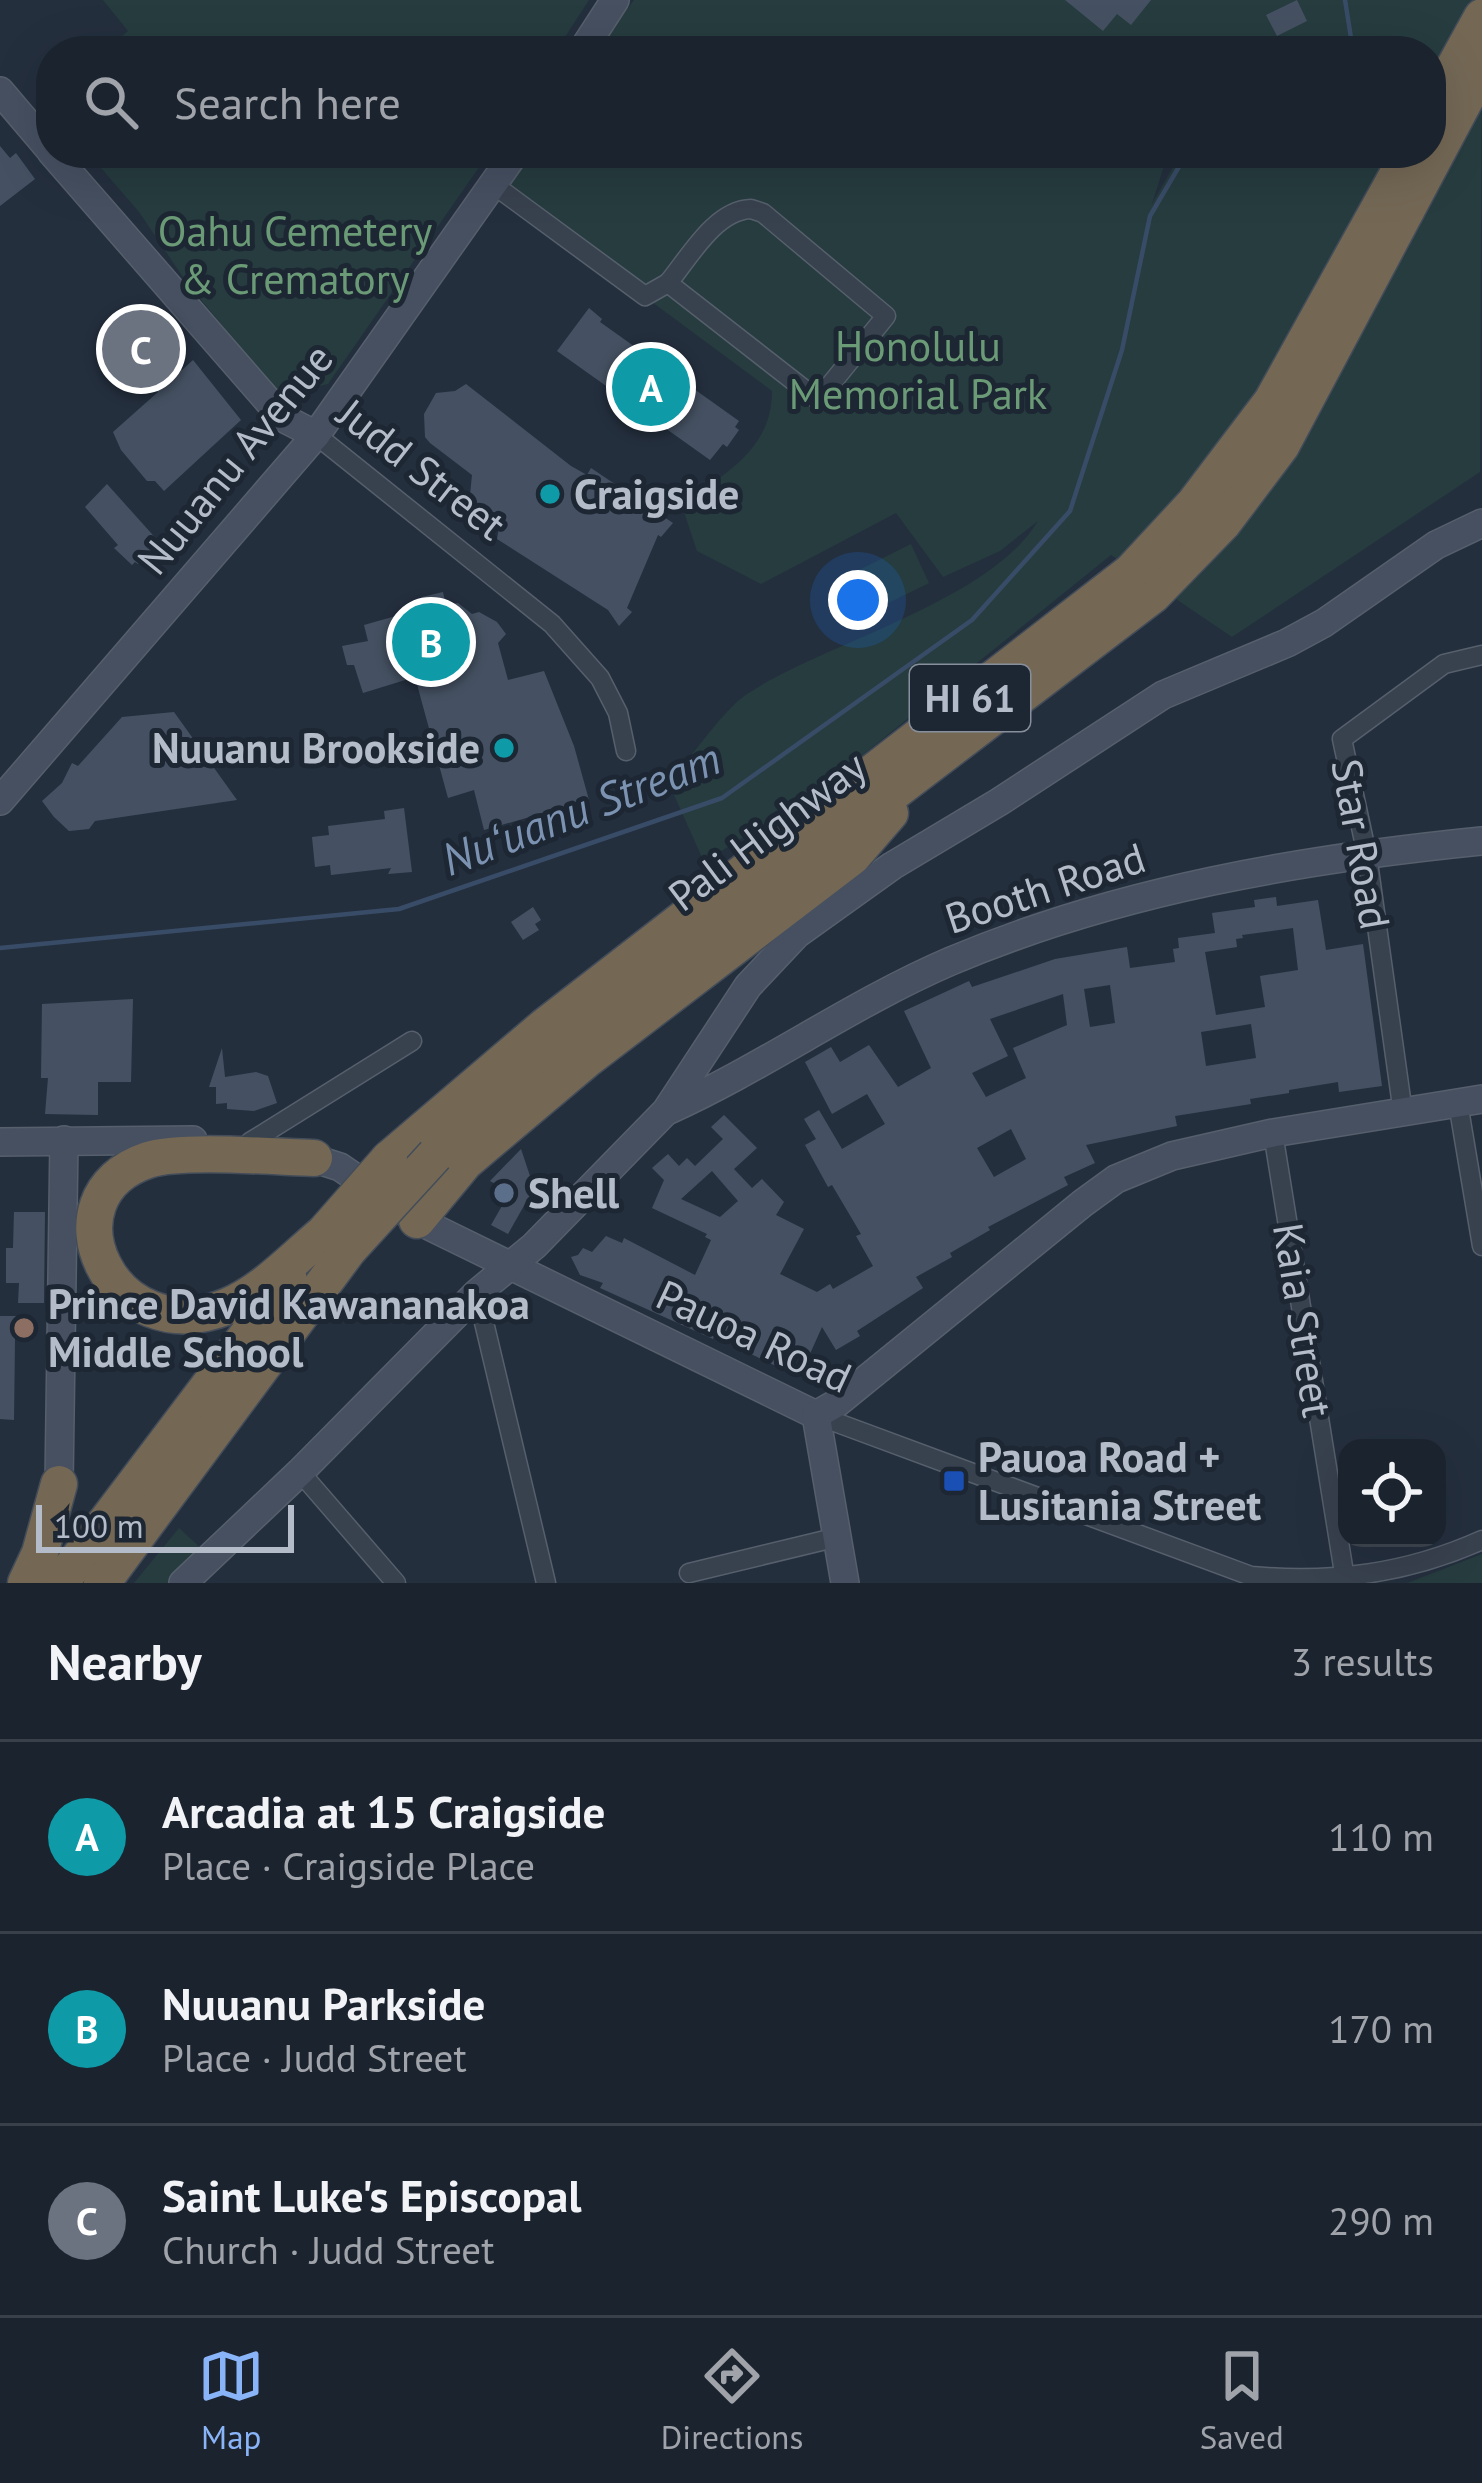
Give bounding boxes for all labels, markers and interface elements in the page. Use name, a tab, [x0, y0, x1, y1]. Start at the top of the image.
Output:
search box	[36, 36, 1446, 168]
icon: search	[78, 69, 144, 135]
text: Search here	[174, 73, 401, 131]
park label: Oahu Cemetery & Crematory	[158, 203, 433, 306]
pin: C	[102, 304, 180, 394]
park label: Honolulu Memorial Park	[789, 318, 1047, 421]
street label: Nuuanu Avenue	[125, 332, 344, 585]
pin: A	[612, 342, 690, 432]
street label: Judd Street	[326, 385, 517, 551]
place label: Craigside	[574, 466, 739, 521]
marker: Craigside	[537, 481, 563, 507]
your location	[828, 570, 888, 630]
pin: B	[392, 597, 470, 687]
road number: HI 61	[910, 665, 1030, 731]
place label: Nuuanu Brookside	[152, 720, 480, 775]
water label: Nuʻuanu Stream	[433, 728, 728, 888]
marker: Nuuanu Brookside	[491, 735, 517, 761]
street label: Pali Highway	[657, 738, 877, 923]
street label: Star Road	[1319, 755, 1403, 933]
street label: Booth Road	[938, 829, 1152, 946]
place label: Shell	[528, 1165, 620, 1220]
marker: Shell	[491, 1180, 517, 1206]
street label: Kaia Street	[1261, 1219, 1346, 1421]
street label: Pauoa Road	[648, 1266, 861, 1405]
place label: Prince David Kawananakoa Middle School	[48, 1276, 530, 1379]
marker: Prince David Kawananakoa Middle School	[11, 1315, 37, 1341]
place label: Pauoa Road + Lusitania Street	[978, 1429, 1261, 1532]
map controls	[1338, 1439, 1446, 1547]
button: locate	[1338, 1439, 1446, 1547]
marker: Pauoa Road + Lusitania Street	[941, 1468, 967, 1494]
scale bar	[36, 1499, 294, 1552]
text: 100 m	[54, 1504, 144, 1547]
text: Nearby	[48, 1628, 202, 1694]
text: 3 results	[1291, 1636, 1434, 1687]
text: Arcadia at 15 Craigside	[162, 1782, 605, 1840]
text: A	[75, 1811, 99, 1862]
text: 110 m	[1328, 1811, 1434, 1862]
text: Place · Craigside Place	[162, 1840, 535, 1891]
text: Nuuanu Parkside	[162, 1974, 485, 2032]
text: B	[75, 2003, 99, 2054]
text: 170 m	[1328, 2003, 1434, 2054]
text: Place · Judd Street	[162, 2032, 467, 2083]
text: Saint Luke's Episcopal	[162, 2166, 582, 2224]
text: C	[76, 2195, 98, 2246]
text: 290 m	[1328, 2195, 1434, 2246]
text: Church · Judd Street	[162, 2224, 494, 2275]
tab: Map	[198, 2343, 264, 2458]
tab: Directions	[661, 2343, 803, 2458]
tab: Saved	[1200, 2343, 1284, 2458]

